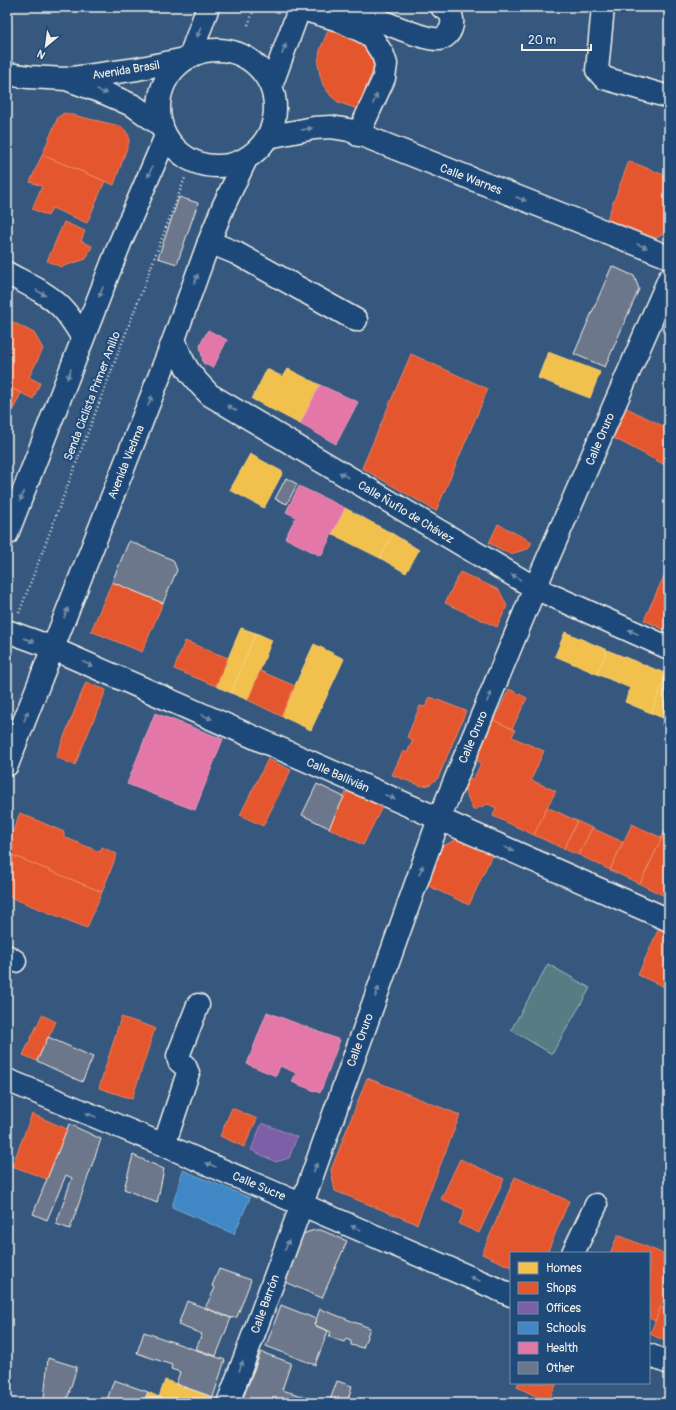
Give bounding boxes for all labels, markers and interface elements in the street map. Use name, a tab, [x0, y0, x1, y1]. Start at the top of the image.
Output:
north arrow	[26, 26, 66, 66]
one-way arrow	[196, 26, 202, 38]
scale bar	[522, 26, 591, 52]
text: 20 m	[528, 33, 557, 48]
one-way arrow	[282, 43, 288, 55]
text: N	[34, 47, 48, 62]
street label: Avenida Brasil	[91, 58, 161, 83]
one-way arrow	[97, 90, 109, 96]
one-way arrow	[372, 94, 378, 105]
one-way arrow	[300, 126, 313, 132]
street label: Calle Warnes	[438, 161, 505, 198]
one-way arrow	[147, 166, 153, 178]
one-way arrow	[515, 196, 527, 202]
one-way arrow	[636, 244, 648, 250]
one-way arrow	[193, 273, 199, 285]
one-way arrow	[97, 286, 103, 298]
one-way arrow	[35, 289, 47, 296]
street label: Senda Ciclista Primer Anillo	[61, 329, 124, 463]
one-way arrow	[65, 369, 71, 381]
one-way arrow	[148, 394, 154, 406]
one-way arrow	[226, 405, 238, 412]
street label: Calle Oruro	[583, 410, 618, 468]
street label: Avenida Viedma	[105, 423, 148, 501]
one-way arrow	[338, 471, 350, 478]
street label: Calle Ñuflo de Chávez	[355, 477, 457, 547]
one-way arrow	[18, 490, 24, 502]
one-way arrow	[510, 573, 522, 580]
one-way arrow	[64, 606, 70, 618]
one-way arrow	[628, 629, 639, 635]
one-way arrow	[24, 637, 36, 643]
one-way arrow	[82, 662, 94, 668]
one-way arrow	[487, 691, 493, 703]
street label: Calle Oruro	[456, 708, 491, 766]
one-way arrow	[24, 709, 30, 721]
one-way arrow	[201, 714, 212, 720]
street label: Calle Ballivián	[304, 755, 372, 796]
one-way arrow	[384, 794, 395, 800]
one-way arrow	[503, 847, 515, 853]
one-way arrow	[418, 863, 424, 875]
one-way arrow	[374, 986, 380, 998]
street label: Calle Oruro	[344, 1011, 377, 1069]
one-way arrow	[85, 1112, 96, 1118]
one-way arrow	[312, 1161, 318, 1173]
one-way arrow	[204, 1162, 216, 1168]
street label: Calle Sucre	[230, 1169, 288, 1204]
one-way arrow	[349, 1224, 361, 1230]
one-way arrow	[284, 1238, 290, 1250]
legend	[510, 1252, 650, 1384]
text: Homes	[546, 1261, 582, 1276]
street label: Calle Barrón	[248, 1273, 283, 1336]
one-way arrow	[470, 1276, 481, 1282]
text: Shops	[546, 1281, 577, 1296]
text: Offices	[546, 1301, 582, 1316]
text: Schools	[546, 1321, 586, 1336]
text: Health	[546, 1341, 578, 1356]
one-way arrow	[239, 1360, 245, 1372]
text: Other	[546, 1361, 575, 1376]

